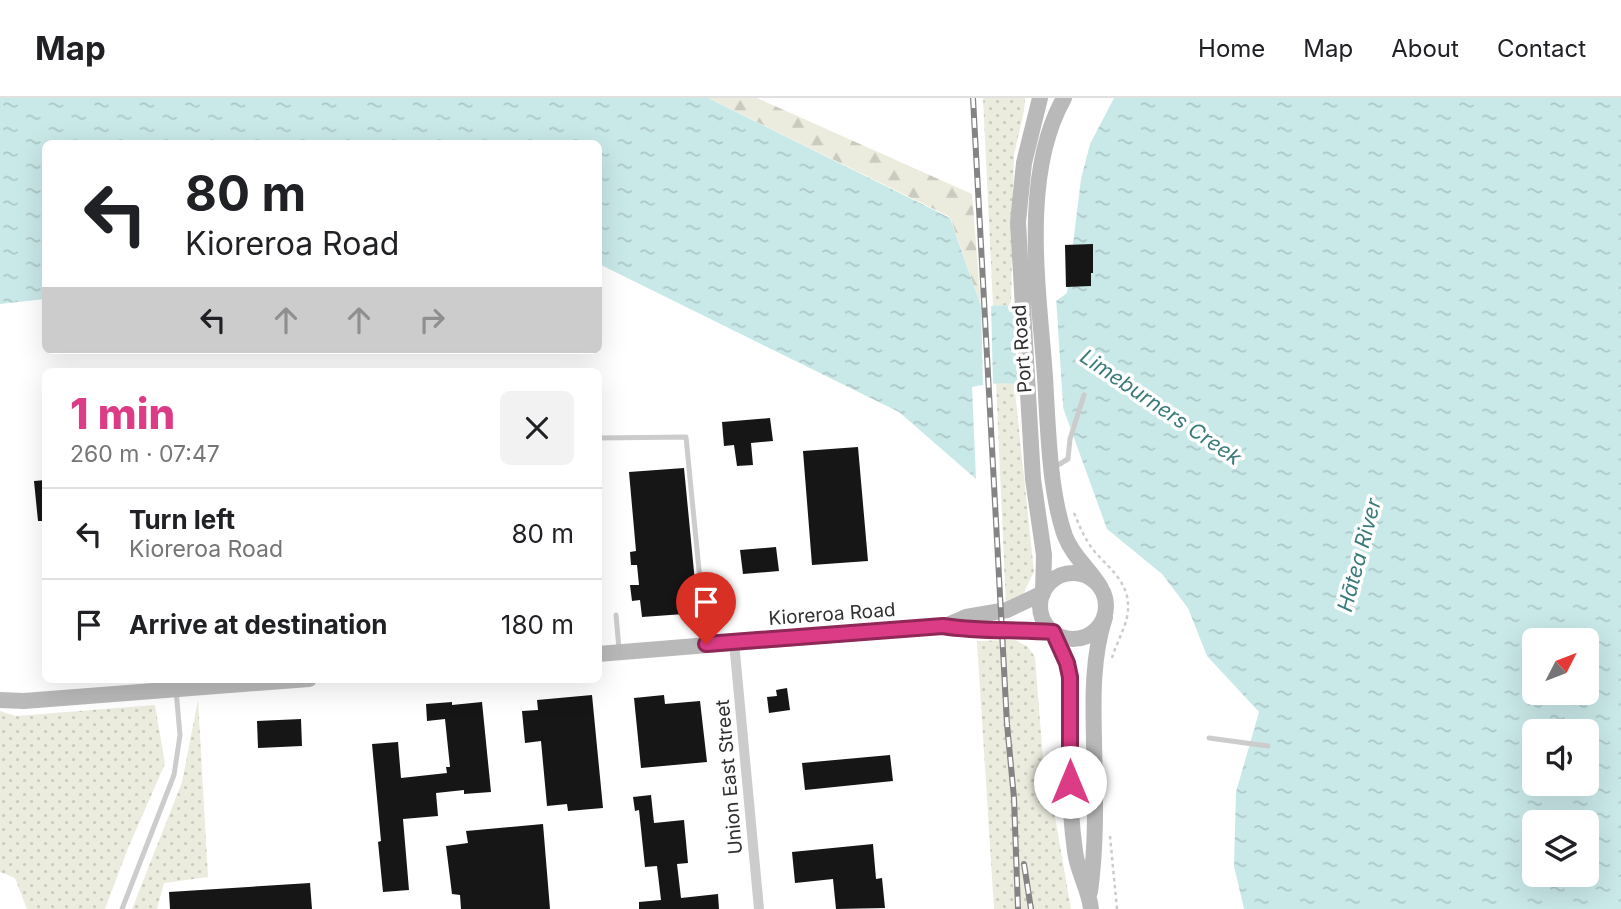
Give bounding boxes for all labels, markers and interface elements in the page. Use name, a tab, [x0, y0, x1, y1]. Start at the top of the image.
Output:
text: Map	[35, 28, 106, 68]
text: Home	[1198, 34, 1265, 63]
text: Map	[1303, 34, 1353, 63]
text: About	[1391, 34, 1459, 63]
text: Contact	[1497, 34, 1586, 63]
text: 80 m	[185, 164, 306, 223]
icon: left	[70, 168, 161, 259]
text: Kioreroa Road	[185, 224, 399, 263]
icon: left	[194, 301, 232, 339]
icon: ahead	[267, 301, 305, 339]
icon: ahead	[340, 301, 378, 339]
icon: right	[413, 301, 451, 339]
street label: Port Road	[1007, 304, 1037, 394]
water label: Limeburners Creek	[1076, 344, 1247, 470]
text: 1 min	[70, 388, 175, 439]
button: close	[500, 391, 574, 465]
text: 260 m · 07:47	[70, 440, 220, 468]
water label: Hātea River	[1332, 495, 1386, 614]
text: Turn left	[129, 504, 235, 535]
icon: left	[70, 515, 108, 553]
text: 80 m	[511, 518, 574, 549]
text: Kioreroa Road	[129, 535, 283, 563]
pin	[676, 572, 736, 644]
icon: arrive	[687, 583, 725, 621]
street label: Kioreroa Road	[768, 598, 896, 630]
icon: arrive	[70, 606, 108, 644]
text: Arrive at destination	[129, 609, 388, 640]
text: 180 m	[501, 609, 574, 640]
north arrow	[1522, 628, 1600, 705]
map controls	[1522, 628, 1599, 887]
street label: Union East Street	[711, 699, 747, 855]
button: sound	[1522, 719, 1599, 796]
position arrow	[1033, 745, 1107, 819]
button: layers	[1522, 810, 1599, 887]

